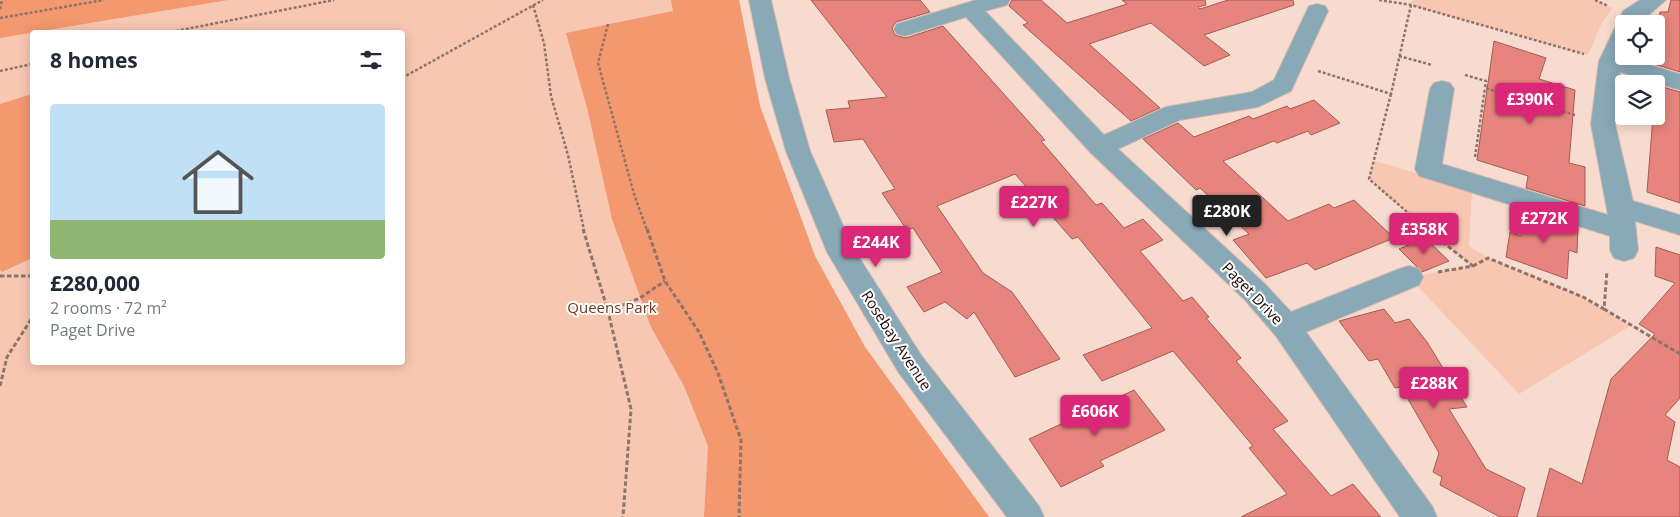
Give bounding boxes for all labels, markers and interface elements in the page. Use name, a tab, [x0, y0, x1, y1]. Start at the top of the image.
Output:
map controls	[1615, 15, 1665, 125]
button: locate	[1615, 15, 1665, 65]
text: 8 homes	[50, 46, 138, 74]
icon: filters	[357, 46, 385, 74]
button: layers	[1615, 75, 1665, 125]
pin: £390K	[1495, 82, 1565, 125]
text: £390K	[1506, 88, 1554, 110]
icon: home	[173, 137, 263, 227]
pin: £227K	[999, 186, 1069, 228]
text: £227K	[1010, 191, 1058, 213]
pin: £280K	[1192, 194, 1262, 237]
text: £280K	[1203, 200, 1251, 222]
pin: £272K	[1509, 202, 1579, 244]
text: £272K	[1520, 207, 1568, 229]
pin: £358K	[1389, 212, 1459, 255]
text: £358K	[1400, 218, 1448, 240]
pin: £244K	[841, 226, 911, 268]
text: £244K	[852, 231, 900, 253]
street label: Paget Drive	[1218, 257, 1288, 329]
text: £280,000	[50, 269, 140, 297]
street label: Rosebay Avenue	[857, 286, 937, 394]
text: 2 rooms · 72 m²	[50, 297, 167, 319]
park label: Queens Park	[567, 297, 657, 317]
text: Paget Drive	[50, 319, 135, 341]
pin: £288K	[1399, 366, 1469, 409]
text: £288K	[1410, 372, 1458, 394]
pin: £606K	[1060, 394, 1130, 437]
text: £606K	[1071, 400, 1119, 422]

